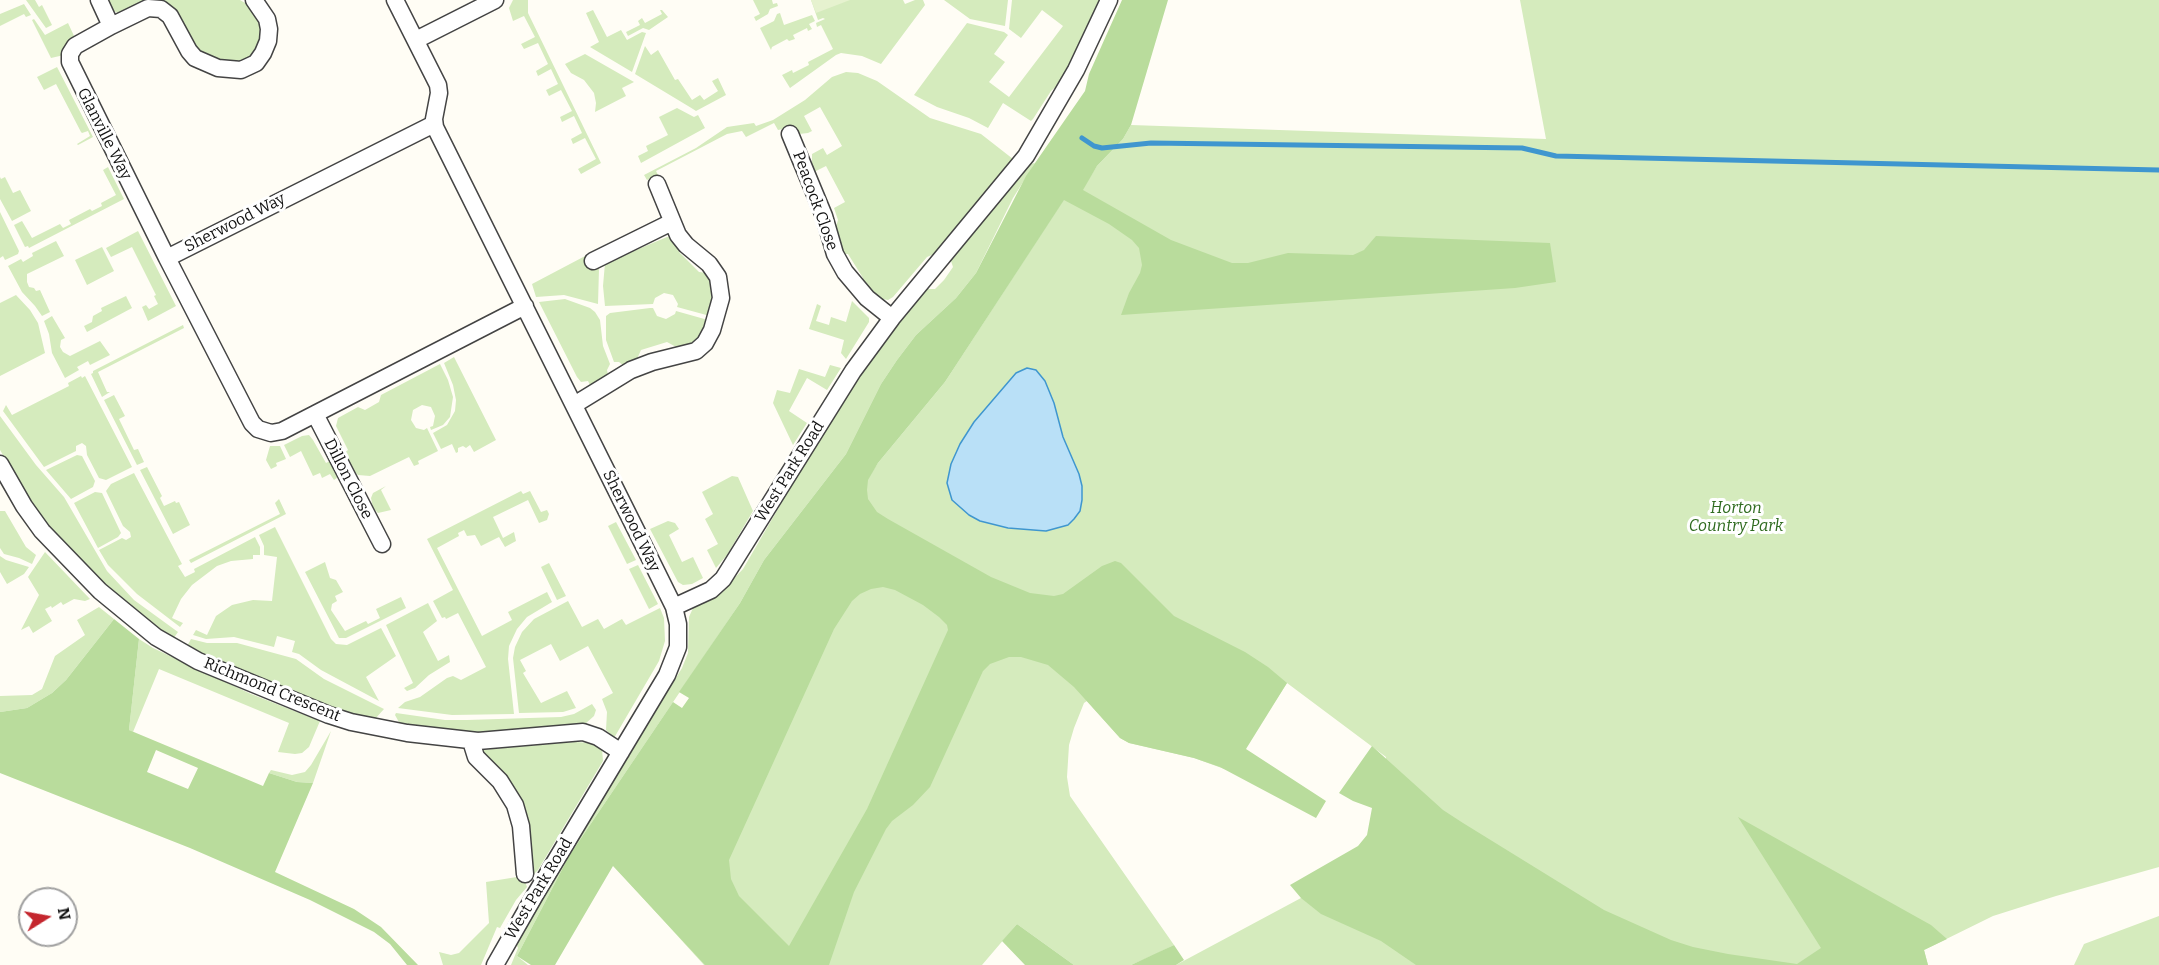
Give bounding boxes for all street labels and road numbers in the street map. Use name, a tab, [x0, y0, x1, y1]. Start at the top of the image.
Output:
street label: Glanville Way	[73, 85, 135, 183]
street label: Peacock Close	[788, 149, 842, 253]
street label: Sherwood Way	[181, 189, 289, 257]
street label: West Park Road	[751, 418, 829, 526]
street label: Dillon Close	[320, 436, 376, 522]
street label: Sherwood Way	[598, 467, 664, 575]
street label: Richmond Crescent	[201, 654, 343, 726]
street label: West Park Road	[501, 835, 577, 943]

